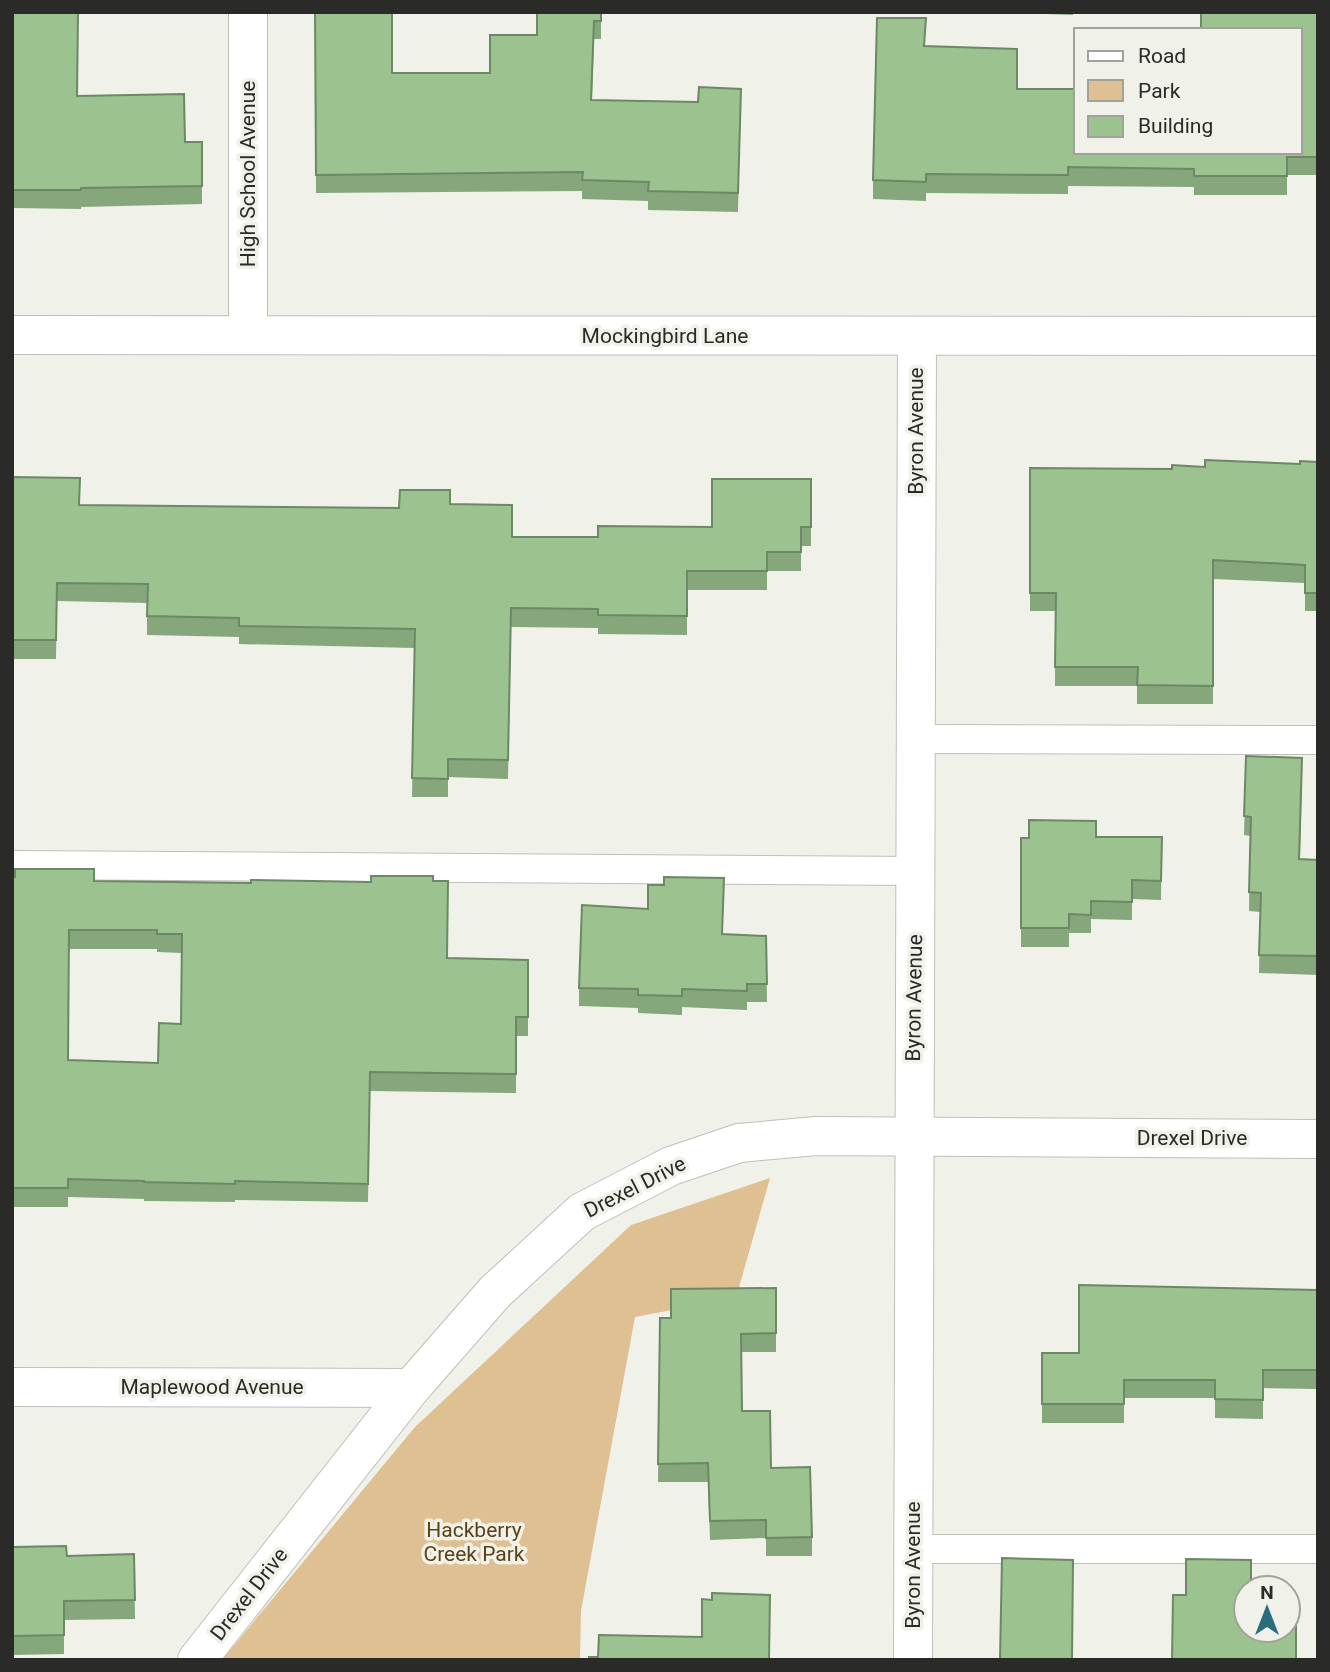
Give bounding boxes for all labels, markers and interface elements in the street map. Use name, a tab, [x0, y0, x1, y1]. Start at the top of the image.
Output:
legend	[1074, 28, 1302, 154]
text: Road	[1138, 44, 1186, 68]
text: Park	[1138, 79, 1181, 103]
street label: High School Avenue	[236, 81, 260, 267]
text: Building	[1138, 114, 1213, 138]
street label: Mockingbird Lane	[582, 324, 748, 348]
street label: Byron Avenue	[904, 367, 928, 495]
street label: Byron Avenue	[901, 934, 927, 1062]
street label: Drexel Drive	[1137, 1126, 1247, 1150]
street label: Drexel Drive	[580, 1151, 690, 1223]
street label: Maplewood Avenue	[120, 1375, 304, 1399]
street label: Byron Avenue	[901, 1501, 925, 1629]
park label: Hackberry Creek Park	[423, 1518, 525, 1566]
street label: Drexel Drive	[205, 1543, 293, 1645]
north arrow	[1232, 1574, 1302, 1644]
text: N	[1260, 1581, 1274, 1604]

